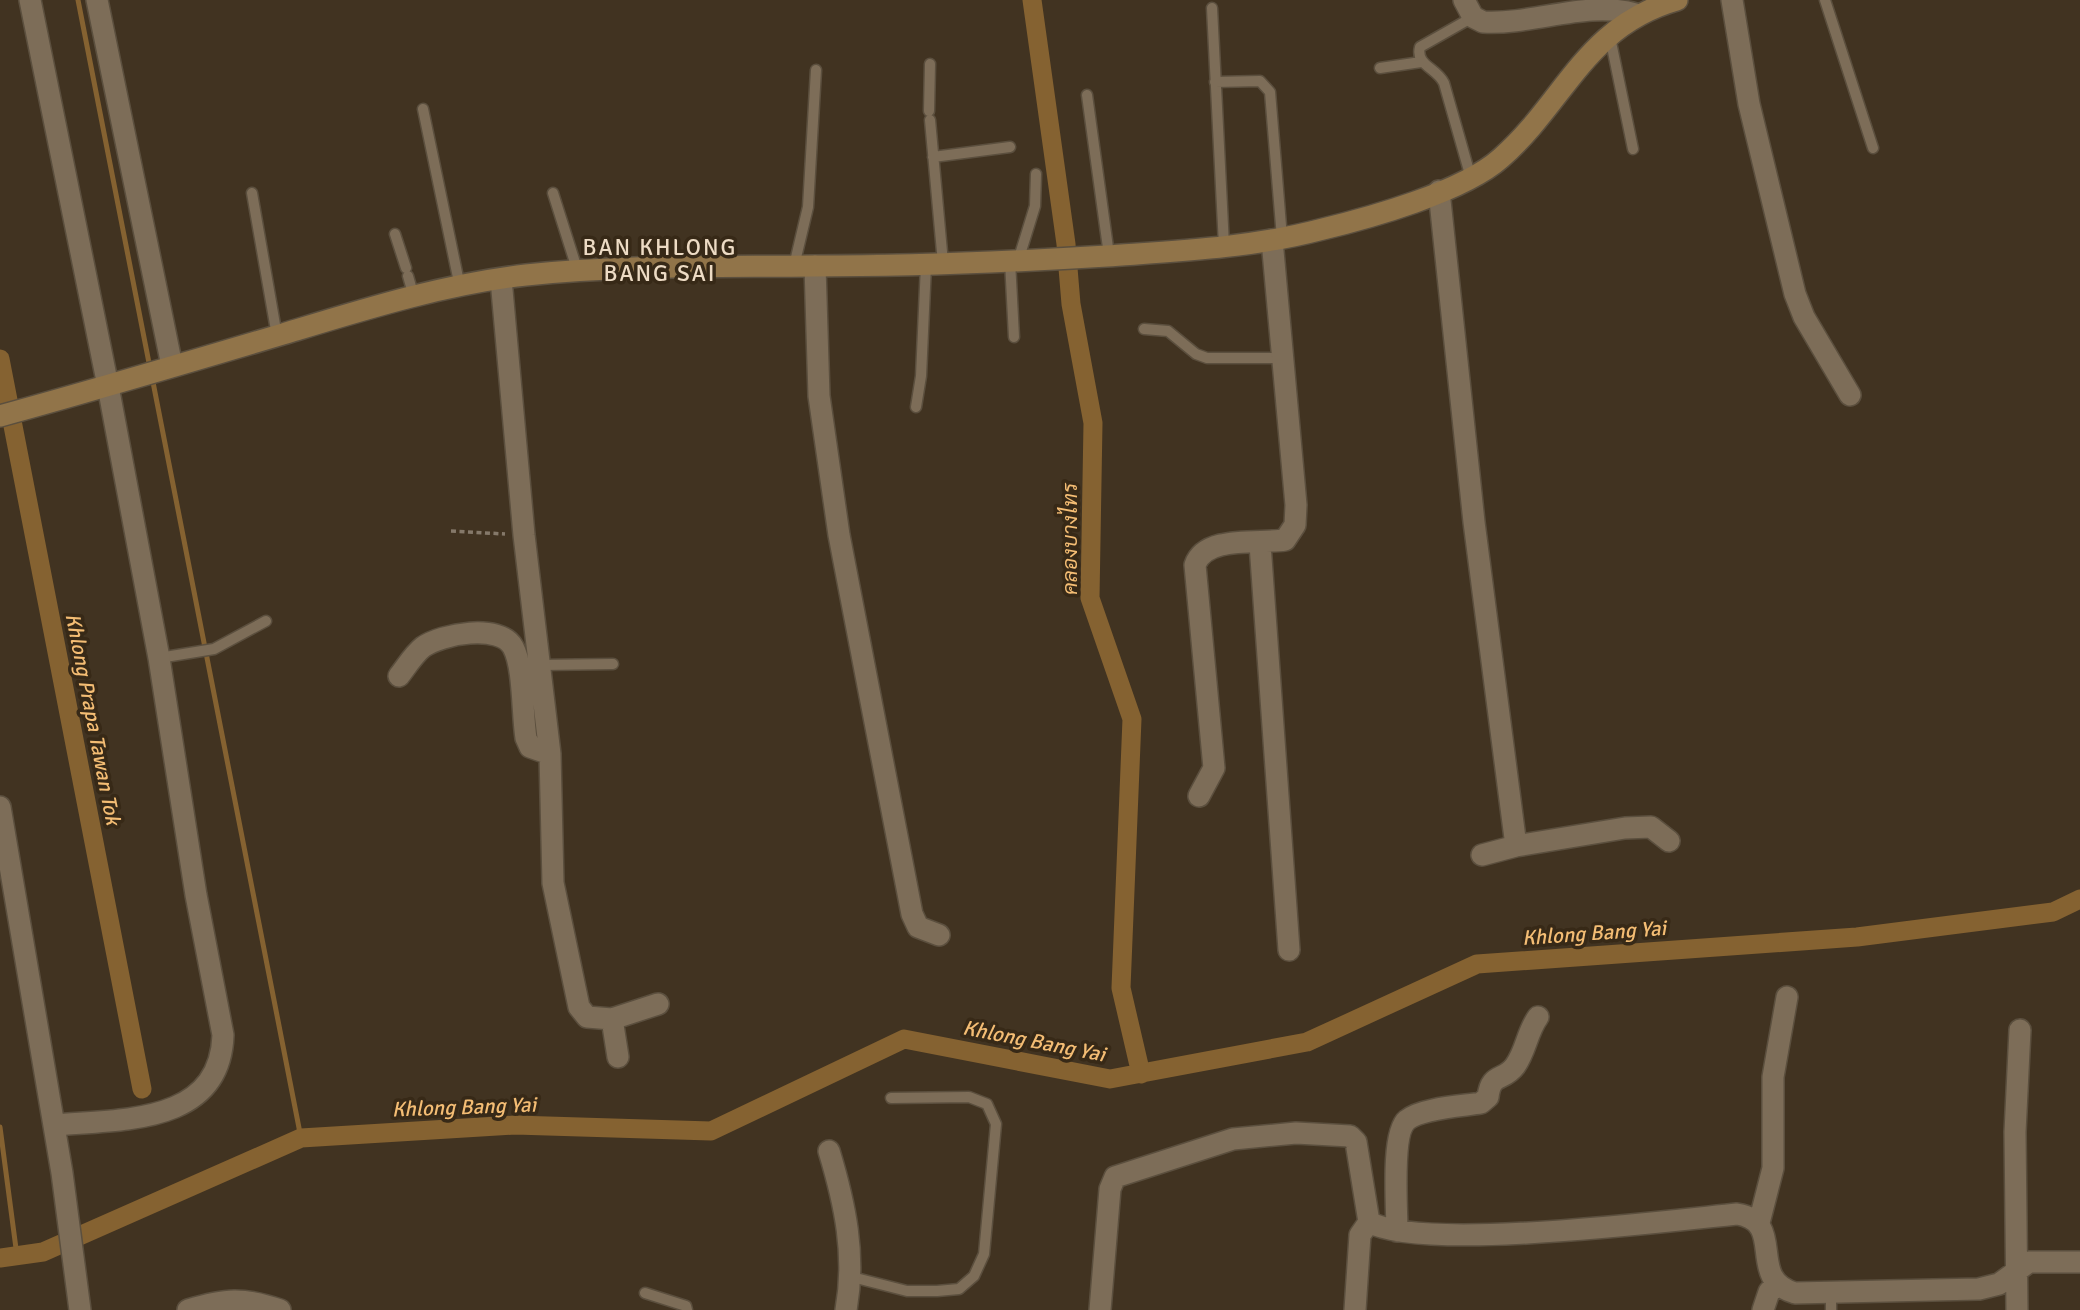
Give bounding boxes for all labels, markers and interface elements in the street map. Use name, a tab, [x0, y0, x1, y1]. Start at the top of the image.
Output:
district label: BAN KHLONG BANG SAI	[583, 233, 737, 288]
water label: คลองบางไทร	[1057, 482, 1083, 595]
water label: Khlong Prapa Tawan Tok	[60, 611, 127, 829]
water label: Khlong Bang Yai	[1521, 915, 1669, 951]
water label: Khlong Bang Yai	[961, 1014, 1110, 1068]
water label: Khlong Bang Yai	[391, 1091, 539, 1123]

